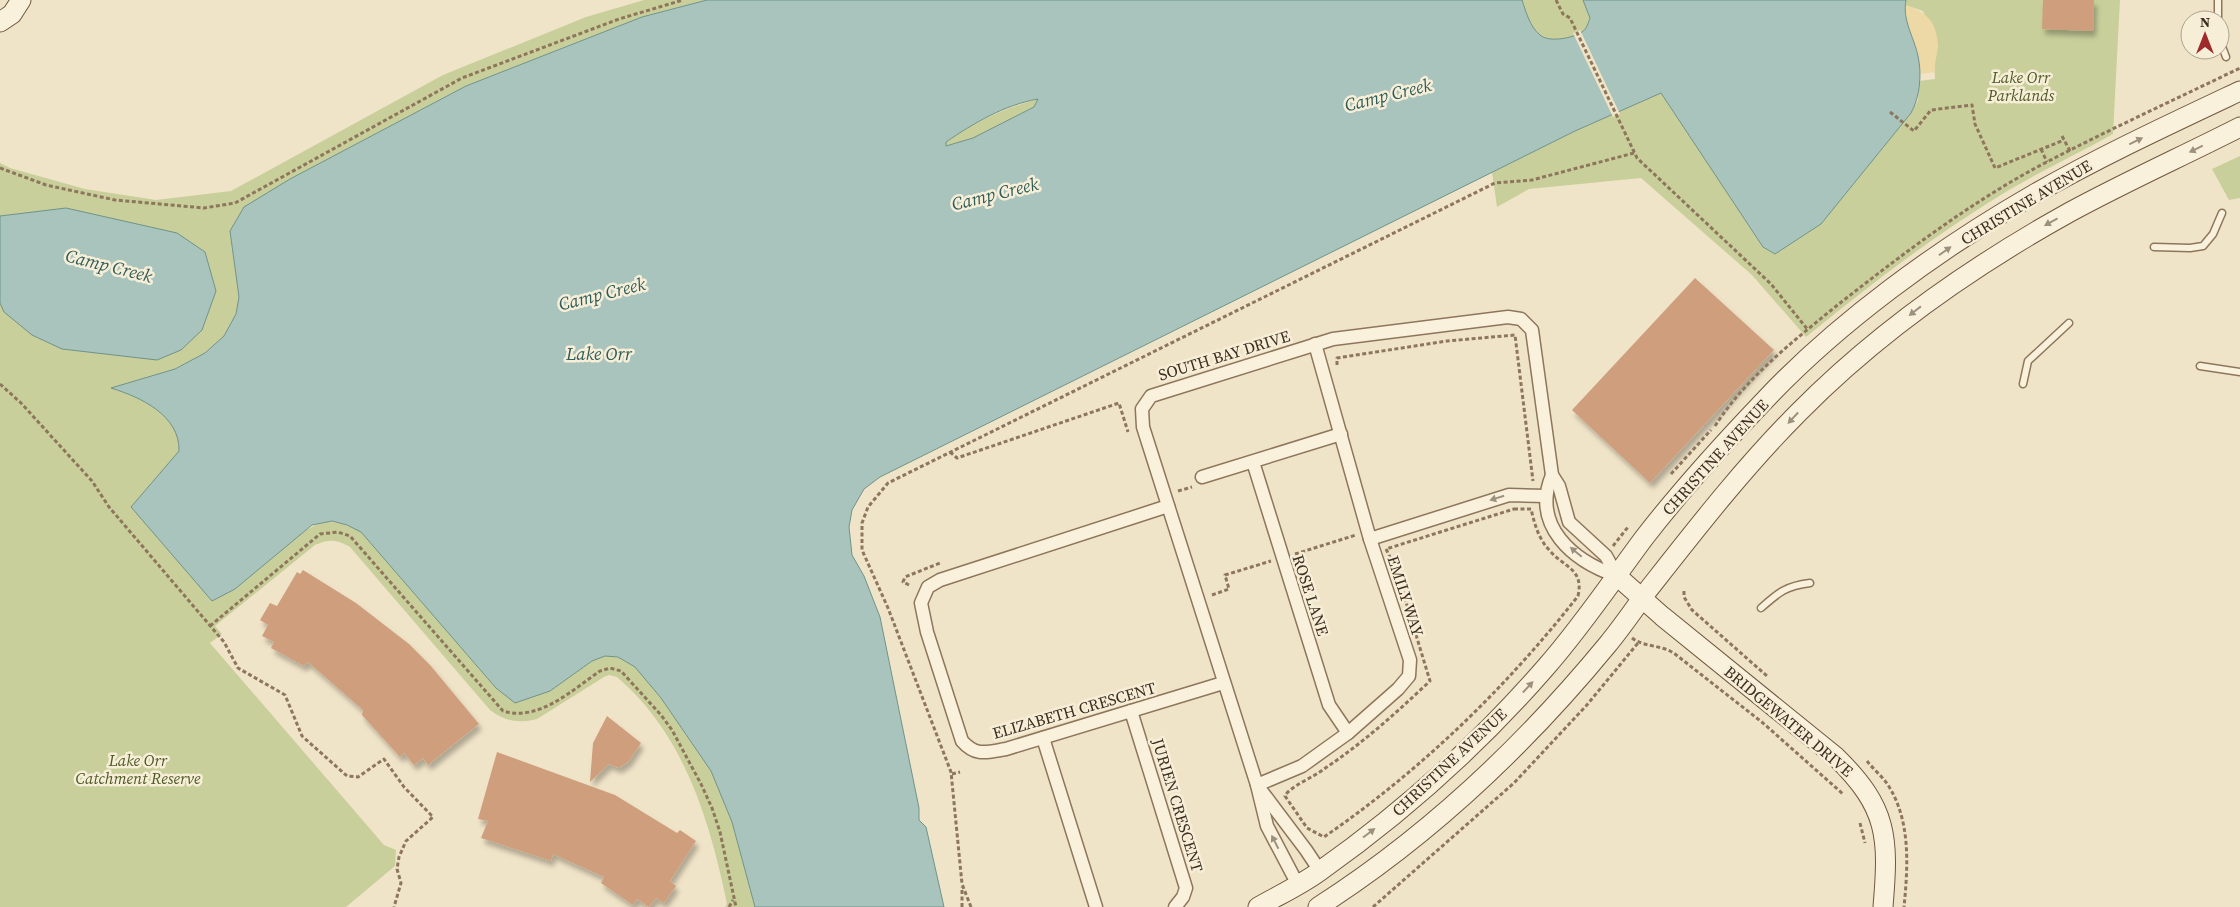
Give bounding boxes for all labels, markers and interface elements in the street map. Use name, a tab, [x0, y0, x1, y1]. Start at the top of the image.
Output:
north arrow	[2180, 10, 2230, 60]
text: N	[2200, 12, 2210, 32]
park label: Lake Orr Parklands	[1987, 66, 2055, 106]
water label: Camp Creek	[1342, 72, 1434, 117]
one-way arrow	[2129, 137, 2143, 145]
one-way arrow	[2189, 145, 2203, 153]
street label: CHRISTINE AVENUE	[1956, 154, 2096, 250]
water label: Camp Creek	[949, 171, 1041, 216]
one-way arrow	[2045, 218, 2058, 227]
water label: Camp Creek	[63, 243, 156, 288]
one-way arrow	[1939, 246, 1952, 256]
water label: Camp Creek	[556, 271, 648, 316]
one-way arrow	[1909, 306, 1922, 317]
street label: SOUTH BAY DRIVE	[1156, 324, 1293, 385]
water label: Lake Orr	[565, 341, 633, 366]
street label: CHRISTINE AVENUE	[1657, 394, 1773, 520]
one-way arrow	[1787, 411, 1799, 423]
one-way arrow	[1490, 495, 1505, 503]
one-way arrow	[1570, 547, 1582, 558]
street label: ROSE LANE	[1288, 552, 1335, 639]
street label: EMILY WAY	[1383, 553, 1429, 639]
street label: BRIDGEWATER DRIVE	[1720, 660, 1858, 782]
street label: ELIZABETH CRESCENT	[990, 676, 1159, 744]
one-way arrow	[1522, 681, 1534, 693]
street label: CHRISTINE AVENUE	[1387, 703, 1511, 821]
street label: JURIEN CRESCENT	[1147, 735, 1209, 875]
park label: Lake Orr Catchment Reserve	[76, 749, 201, 789]
one-way arrow	[1362, 828, 1376, 838]
one-way arrow	[1271, 835, 1279, 849]

